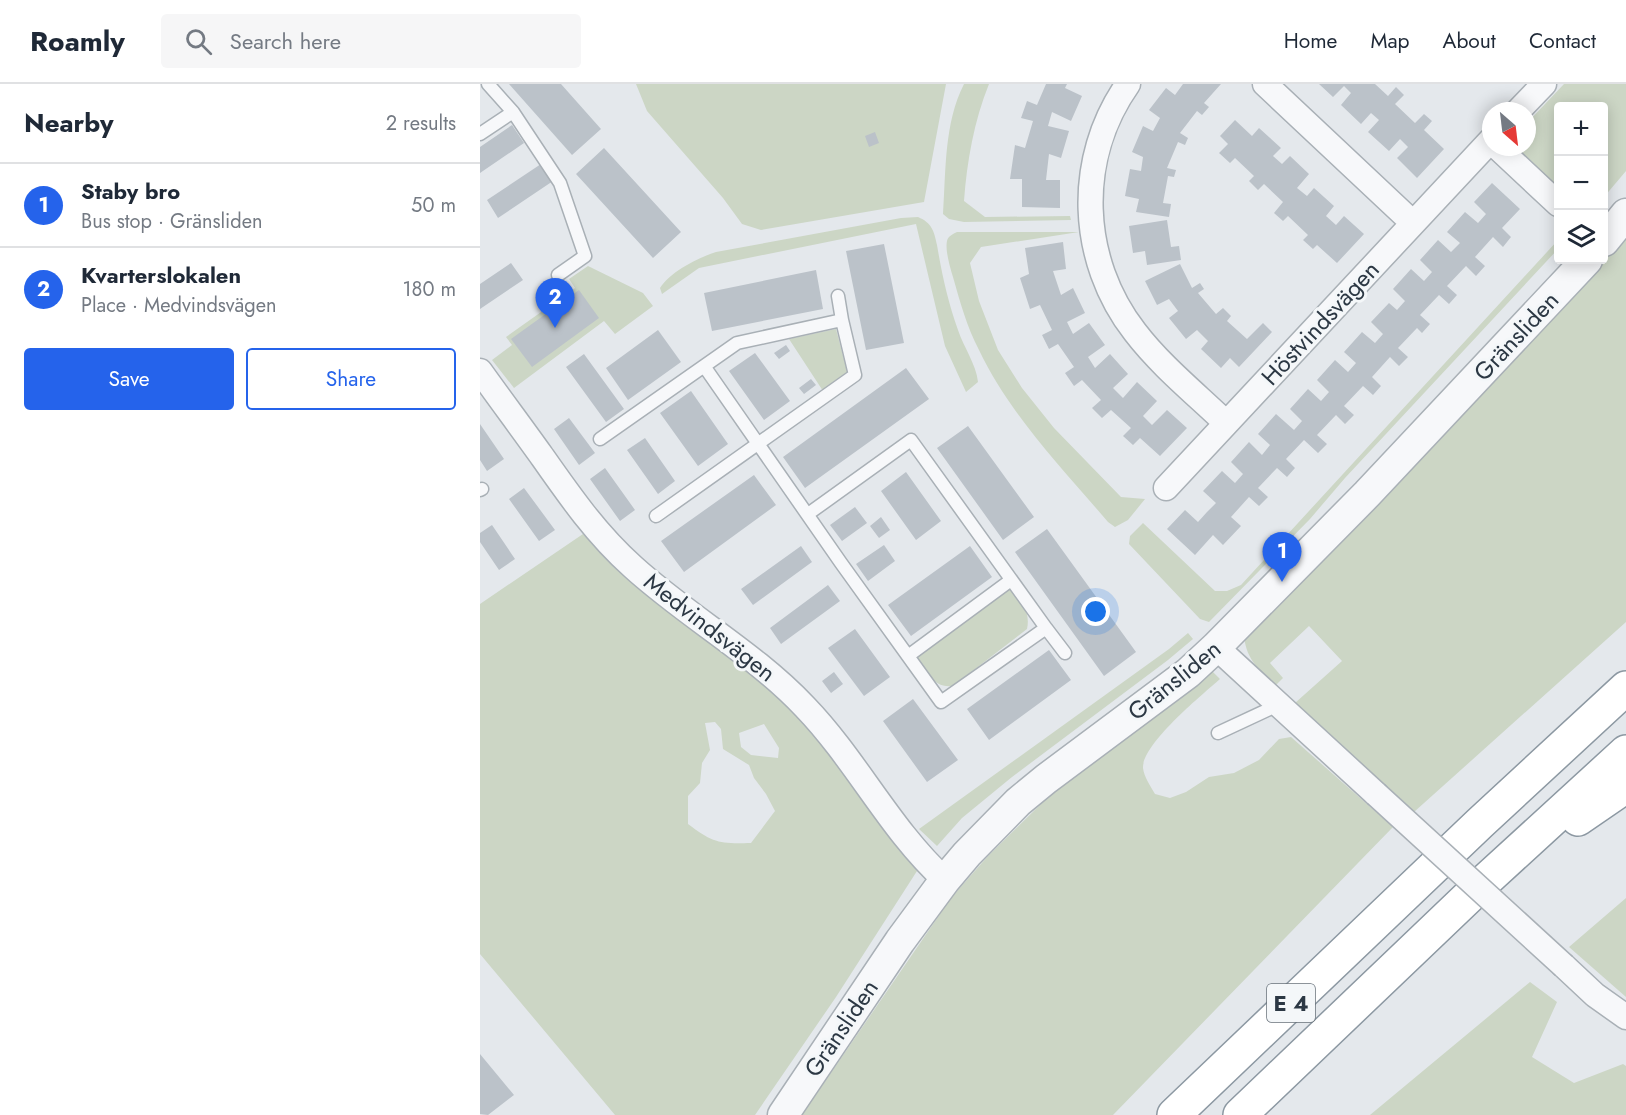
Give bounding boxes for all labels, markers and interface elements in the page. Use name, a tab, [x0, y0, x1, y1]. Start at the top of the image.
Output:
search box	[161, 14, 581, 68]
text: Roamly	[30, 21, 125, 62]
icon: search	[182, 25, 215, 58]
text: Search here	[230, 25, 341, 57]
text: Home	[1284, 26, 1337, 56]
text: Map	[1370, 26, 1410, 56]
text: About	[1443, 26, 1496, 56]
text: Contact	[1529, 26, 1596, 56]
north arrow	[1482, 102, 1536, 156]
map controls	[1554, 102, 1608, 264]
button: +	[1554, 102, 1608, 156]
text: Nearby	[24, 104, 113, 142]
text: 2 results	[386, 109, 456, 138]
button: −	[1554, 156, 1608, 210]
text: Staby bro	[81, 175, 180, 207]
text: 1	[38, 191, 49, 220]
text: 50 m	[411, 191, 456, 220]
text: Bus stop · Gränsliden	[81, 207, 263, 236]
button: layers	[1554, 210, 1608, 264]
street label: Höstvindsvägen	[1253, 253, 1387, 393]
text: Kvarterslokalen	[81, 259, 241, 291]
text: 2	[37, 275, 50, 304]
text: 180 m	[402, 275, 456, 304]
pin: 2	[536, 278, 574, 328]
street label: Gränsliden	[1465, 283, 1567, 389]
text: Place · Medvindsvägen	[81, 291, 277, 320]
button: Save	[24, 348, 234, 410]
button: Share	[246, 348, 456, 410]
pin: 1	[1262, 532, 1302, 582]
street label: Medvindsvägen	[637, 564, 783, 690]
your location	[1081, 597, 1110, 626]
street label: Gränsliden	[1120, 631, 1228, 729]
street label: Gränsliden	[795, 972, 887, 1084]
road number: E 4	[1267, 984, 1315, 1022]

